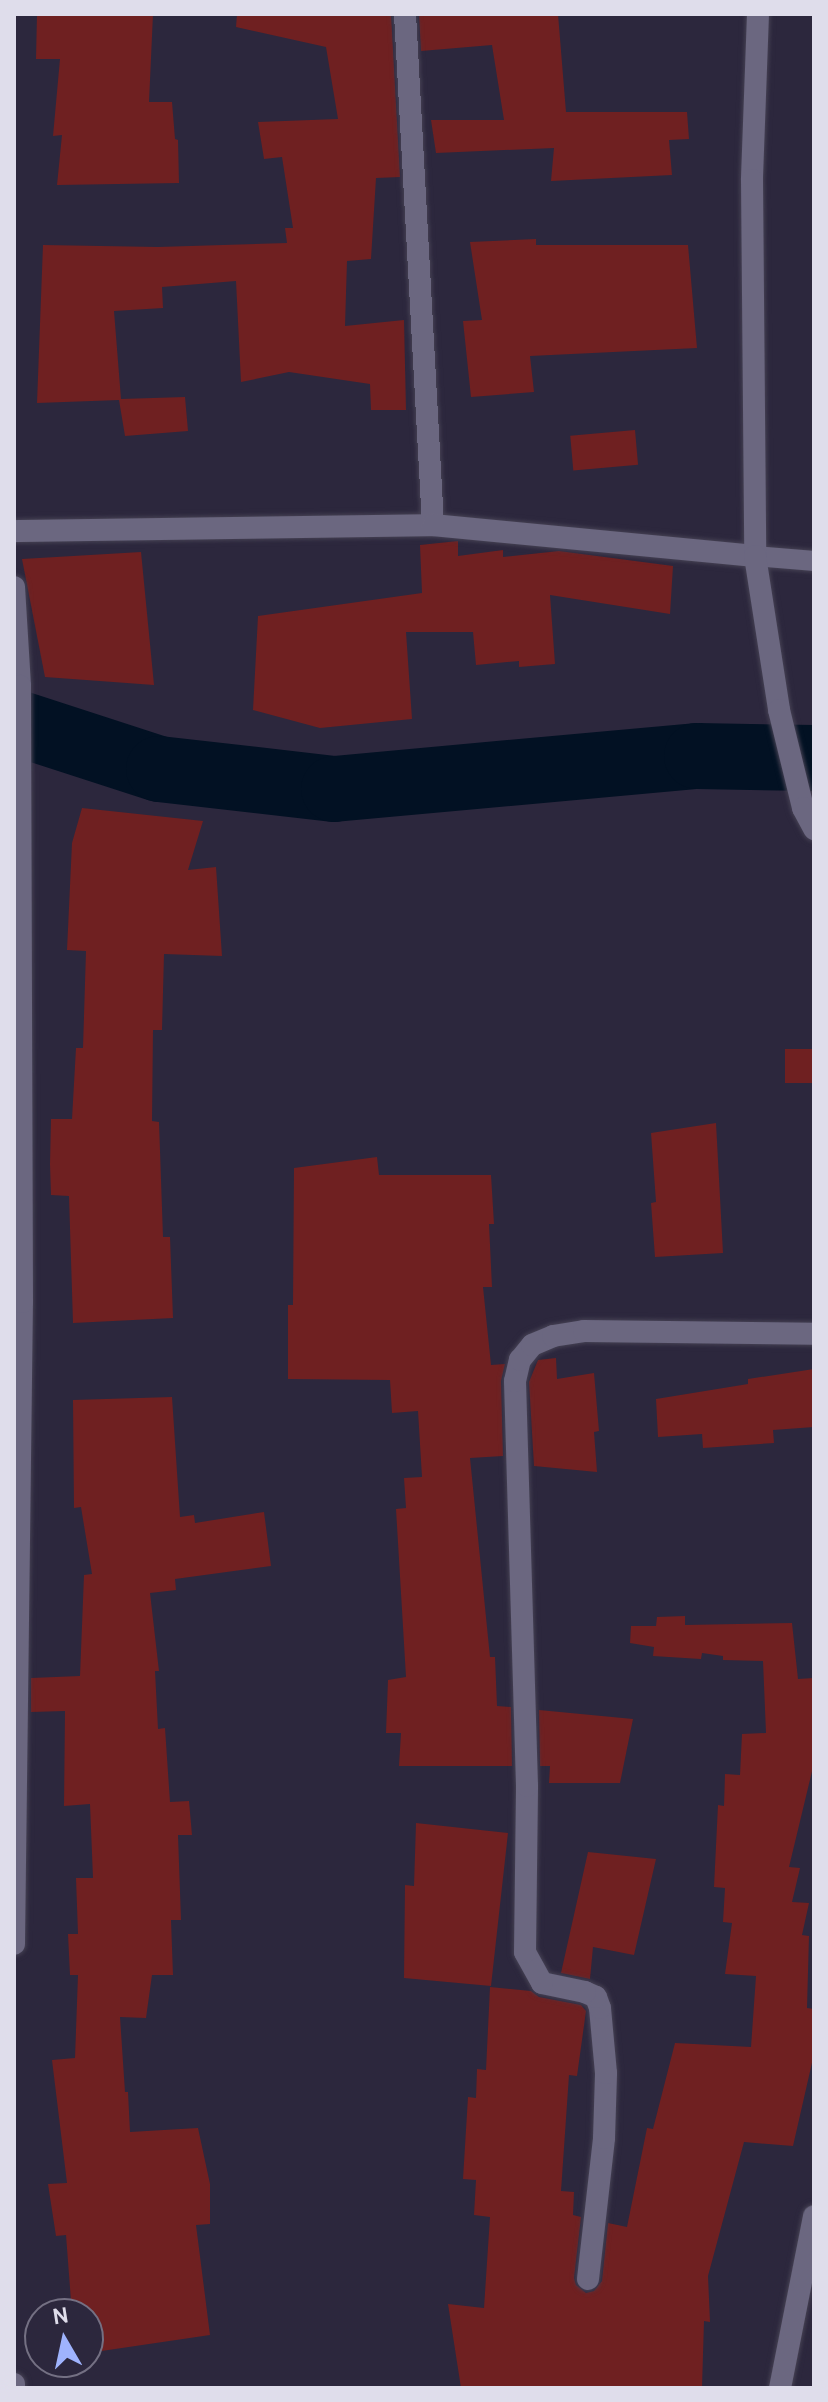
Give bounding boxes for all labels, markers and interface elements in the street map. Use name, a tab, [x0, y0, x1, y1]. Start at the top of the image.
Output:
north arrow	[24, 2298, 104, 2378]
text: N	[51, 2301, 70, 2330]

